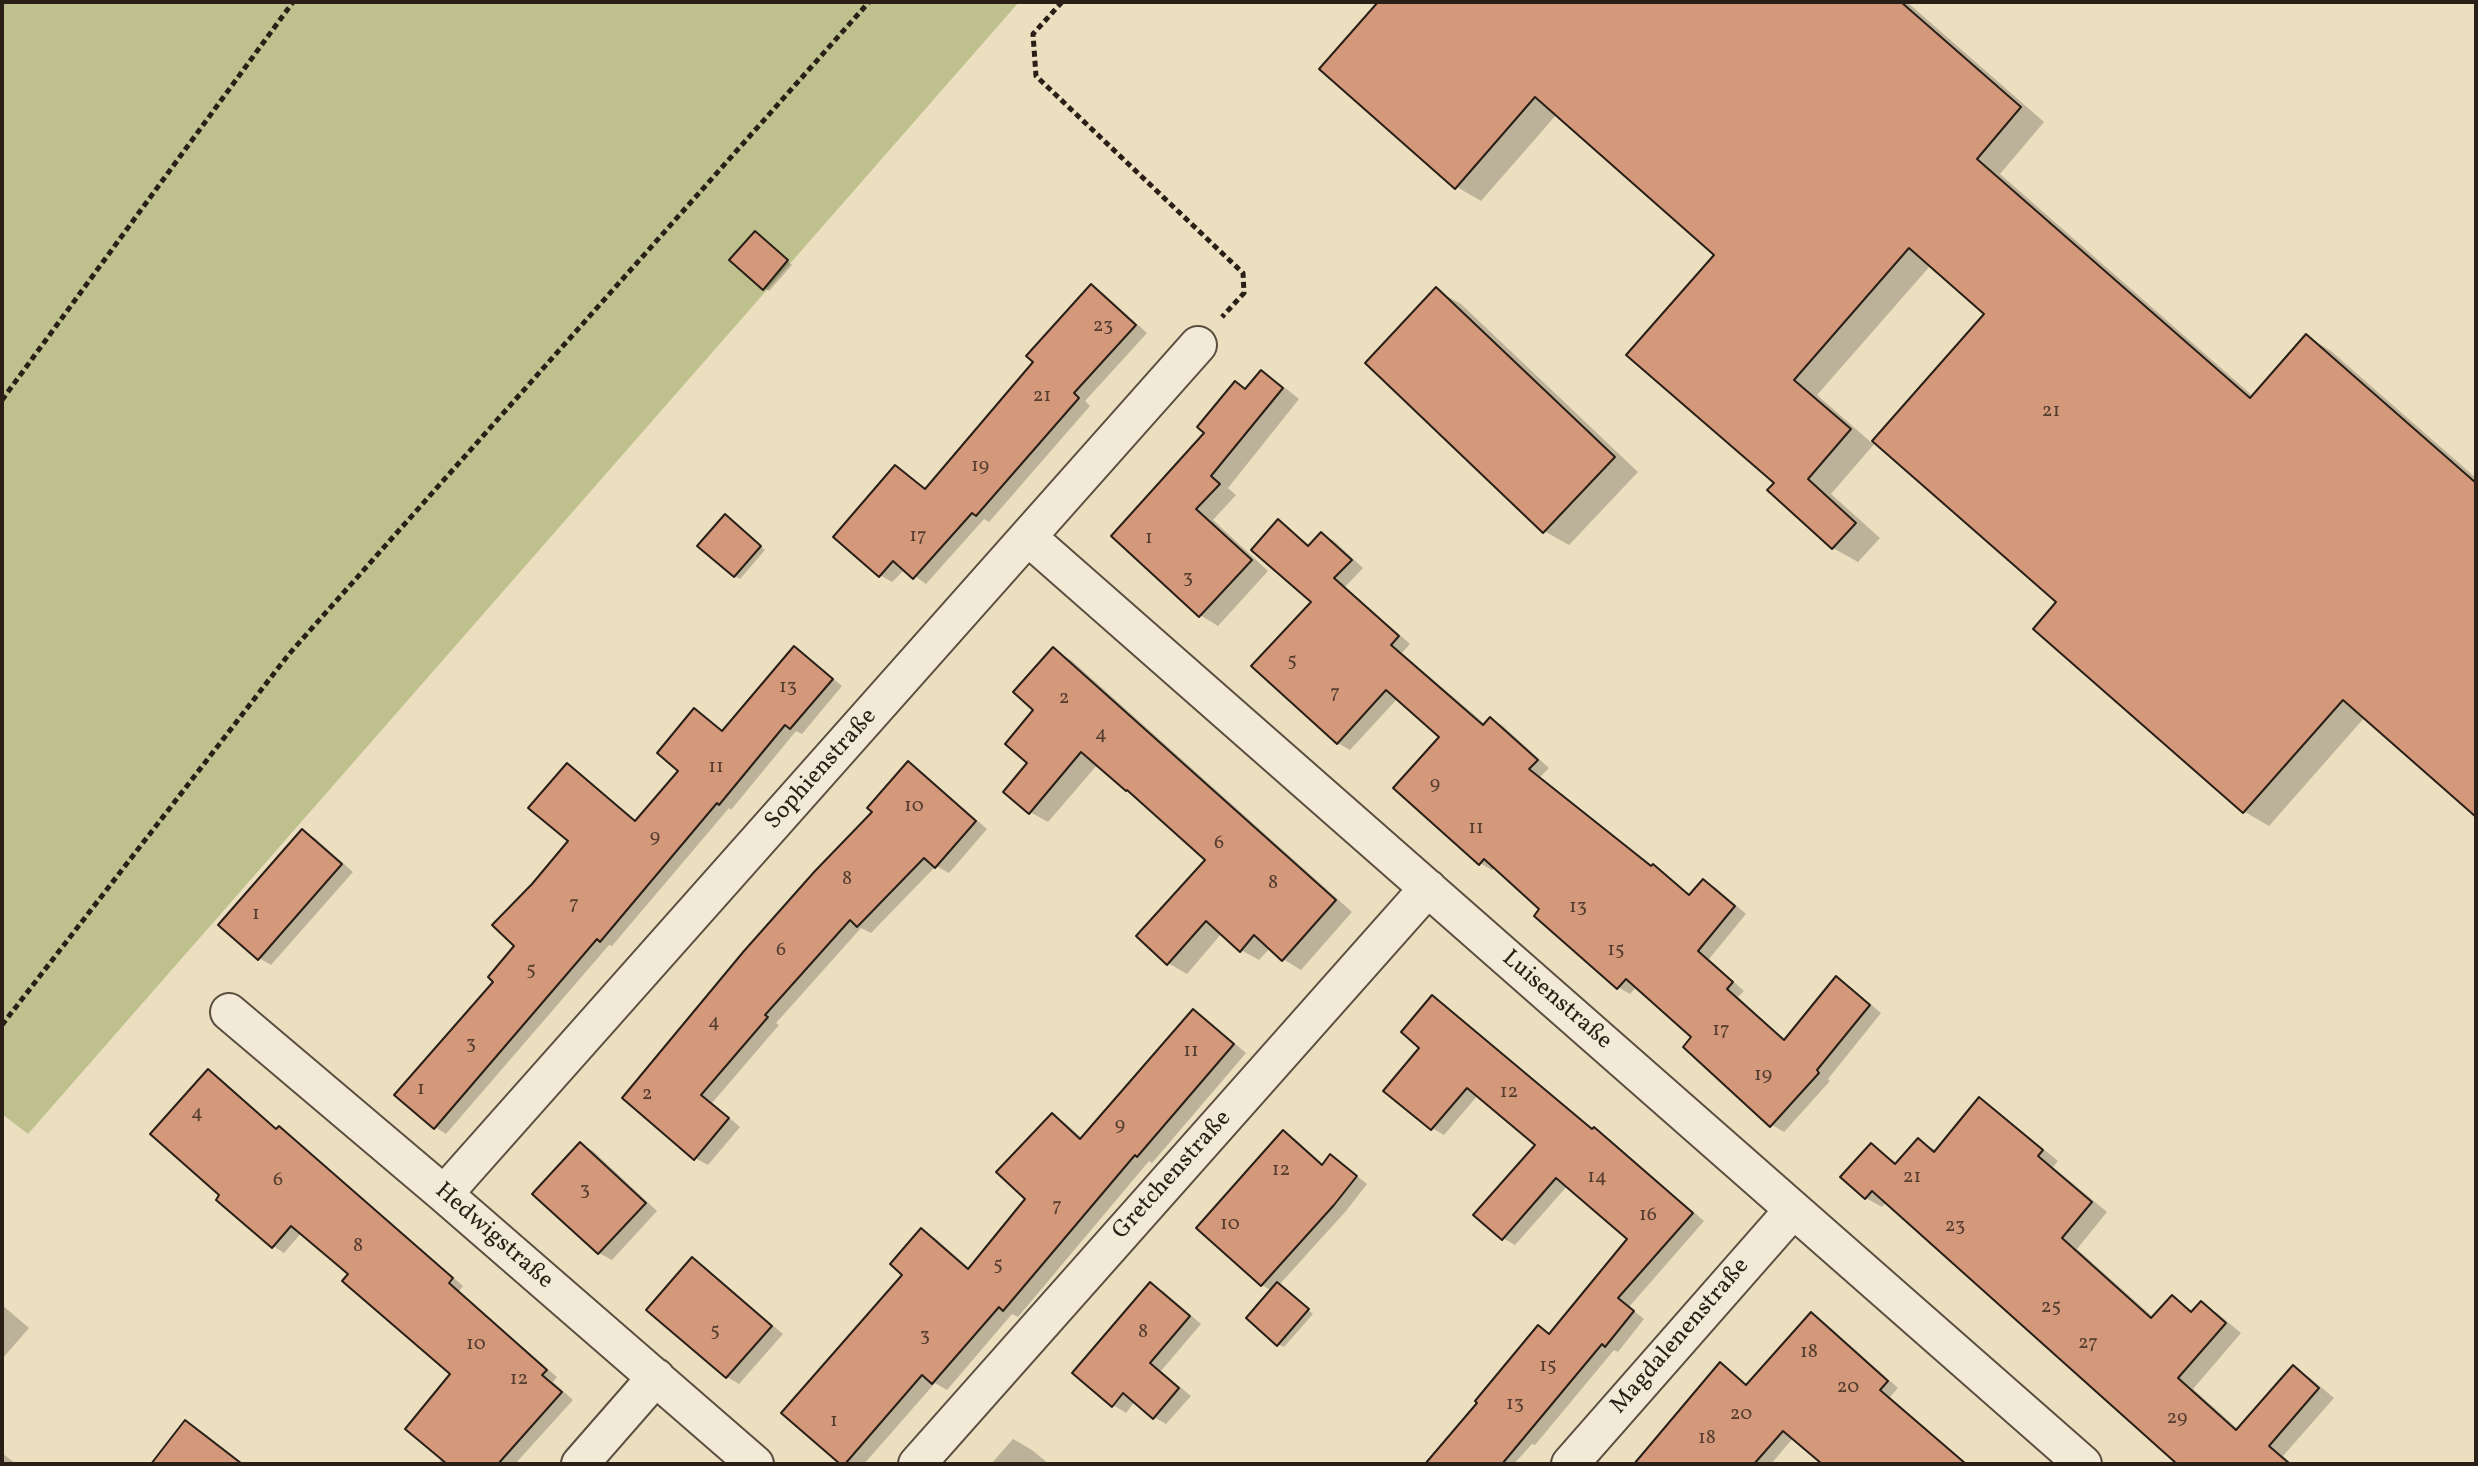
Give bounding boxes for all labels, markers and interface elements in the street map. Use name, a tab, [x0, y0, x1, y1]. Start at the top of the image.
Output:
house number: 23	[1093, 315, 1113, 339]
house number: 21	[1033, 385, 1051, 409]
house number: 21	[2042, 400, 2060, 424]
house number: 19	[971, 455, 989, 479]
house number: 17	[909, 525, 927, 549]
house number: 1	[1145, 527, 1153, 551]
house number: 3	[1183, 567, 1193, 591]
house number: 5	[1287, 650, 1297, 674]
house number: 13	[779, 676, 797, 700]
house number: 7	[1330, 682, 1340, 706]
house number: 2	[1059, 687, 1069, 711]
street label: Sophienstraße	[760, 703, 884, 837]
house number: 4	[1095, 723, 1107, 747]
house number: 11	[708, 756, 724, 780]
house number: 9	[1430, 773, 1440, 797]
house number: 10	[904, 795, 924, 819]
house number: 11	[1468, 817, 1484, 841]
house number: 9	[650, 826, 660, 850]
house number: 6	[1214, 832, 1224, 856]
house number: 8	[842, 868, 852, 892]
house number: 8	[1268, 872, 1278, 896]
house number: 7	[569, 893, 579, 917]
house number: 13	[1569, 896, 1587, 920]
house number: 1	[252, 903, 260, 927]
house number: 6	[776, 939, 786, 963]
house number: 15	[1607, 939, 1625, 963]
street label: Luisenstraße	[1495, 945, 1617, 1057]
house number: 5	[526, 959, 536, 983]
house number: 4	[708, 1011, 720, 1035]
house number: 17	[1712, 1019, 1730, 1043]
house number: 3	[466, 1033, 476, 1057]
house number: 11	[1183, 1040, 1199, 1064]
house number: 19	[1754, 1064, 1772, 1088]
house number: 1	[417, 1078, 425, 1102]
house number: 12	[1500, 1081, 1518, 1105]
house number: 2	[642, 1083, 652, 1107]
house number: 4	[191, 1102, 203, 1126]
street label: Gretchenstraße	[1108, 1106, 1238, 1246]
house number: 9	[1115, 1114, 1125, 1138]
house number: 12	[1272, 1159, 1290, 1183]
house number: 14	[1587, 1166, 1607, 1190]
house number: 21	[1903, 1166, 1921, 1190]
house number: 6	[273, 1169, 283, 1193]
street label: Hedwigstraße	[428, 1178, 558, 1296]
house number: 3	[580, 1179, 590, 1203]
house number: 7	[1052, 1195, 1062, 1219]
house number: 16	[1639, 1204, 1657, 1228]
house number: 10	[1220, 1213, 1240, 1237]
house number: 23	[1945, 1215, 1965, 1239]
house number: 8	[353, 1235, 363, 1259]
street label: Magdalenenstraße	[1605, 1253, 1757, 1421]
house number: 5	[993, 1254, 1003, 1278]
house number: 25	[2041, 1296, 2061, 1320]
house number: 5	[710, 1320, 720, 1344]
house number: 8	[1138, 1321, 1148, 1345]
house number: 3	[920, 1325, 930, 1349]
house number: 27	[2078, 1332, 2098, 1356]
house number: 10	[466, 1333, 486, 1357]
house number: 18	[1800, 1341, 1818, 1365]
house number: 15	[1539, 1355, 1557, 1379]
house number: 12	[510, 1368, 528, 1392]
house number: 20	[1837, 1376, 1859, 1400]
house number: 13	[1506, 1393, 1524, 1417]
house number: 20	[1730, 1403, 1752, 1427]
house number: 29	[2167, 1407, 2187, 1431]
house number: 1	[830, 1410, 838, 1434]
house number: 18	[1698, 1427, 1716, 1451]

